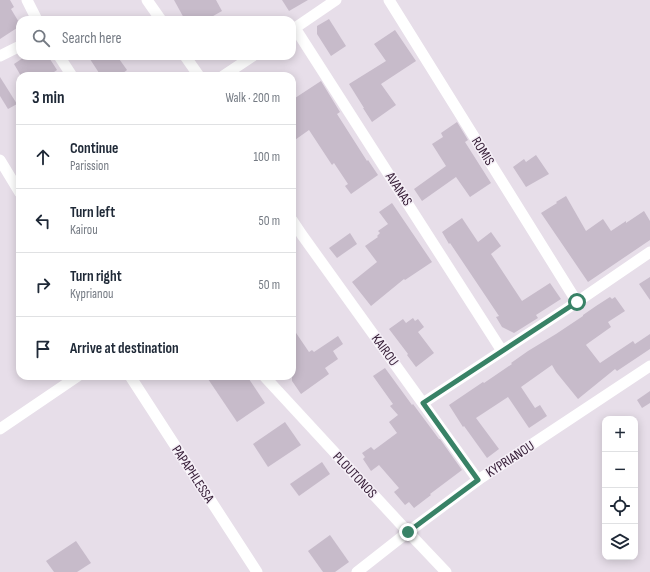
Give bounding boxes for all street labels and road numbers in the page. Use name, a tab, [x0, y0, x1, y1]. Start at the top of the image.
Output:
street label: ROMIS	[468, 134, 498, 168]
street label: AVANAS	[381, 168, 416, 209]
street label: KAIROU	[368, 331, 402, 369]
street label: KYPRIANOU	[483, 437, 537, 481]
street label: PAPAPHLESSA	[168, 442, 218, 507]
street label: PLOUTONOS	[329, 448, 381, 502]

